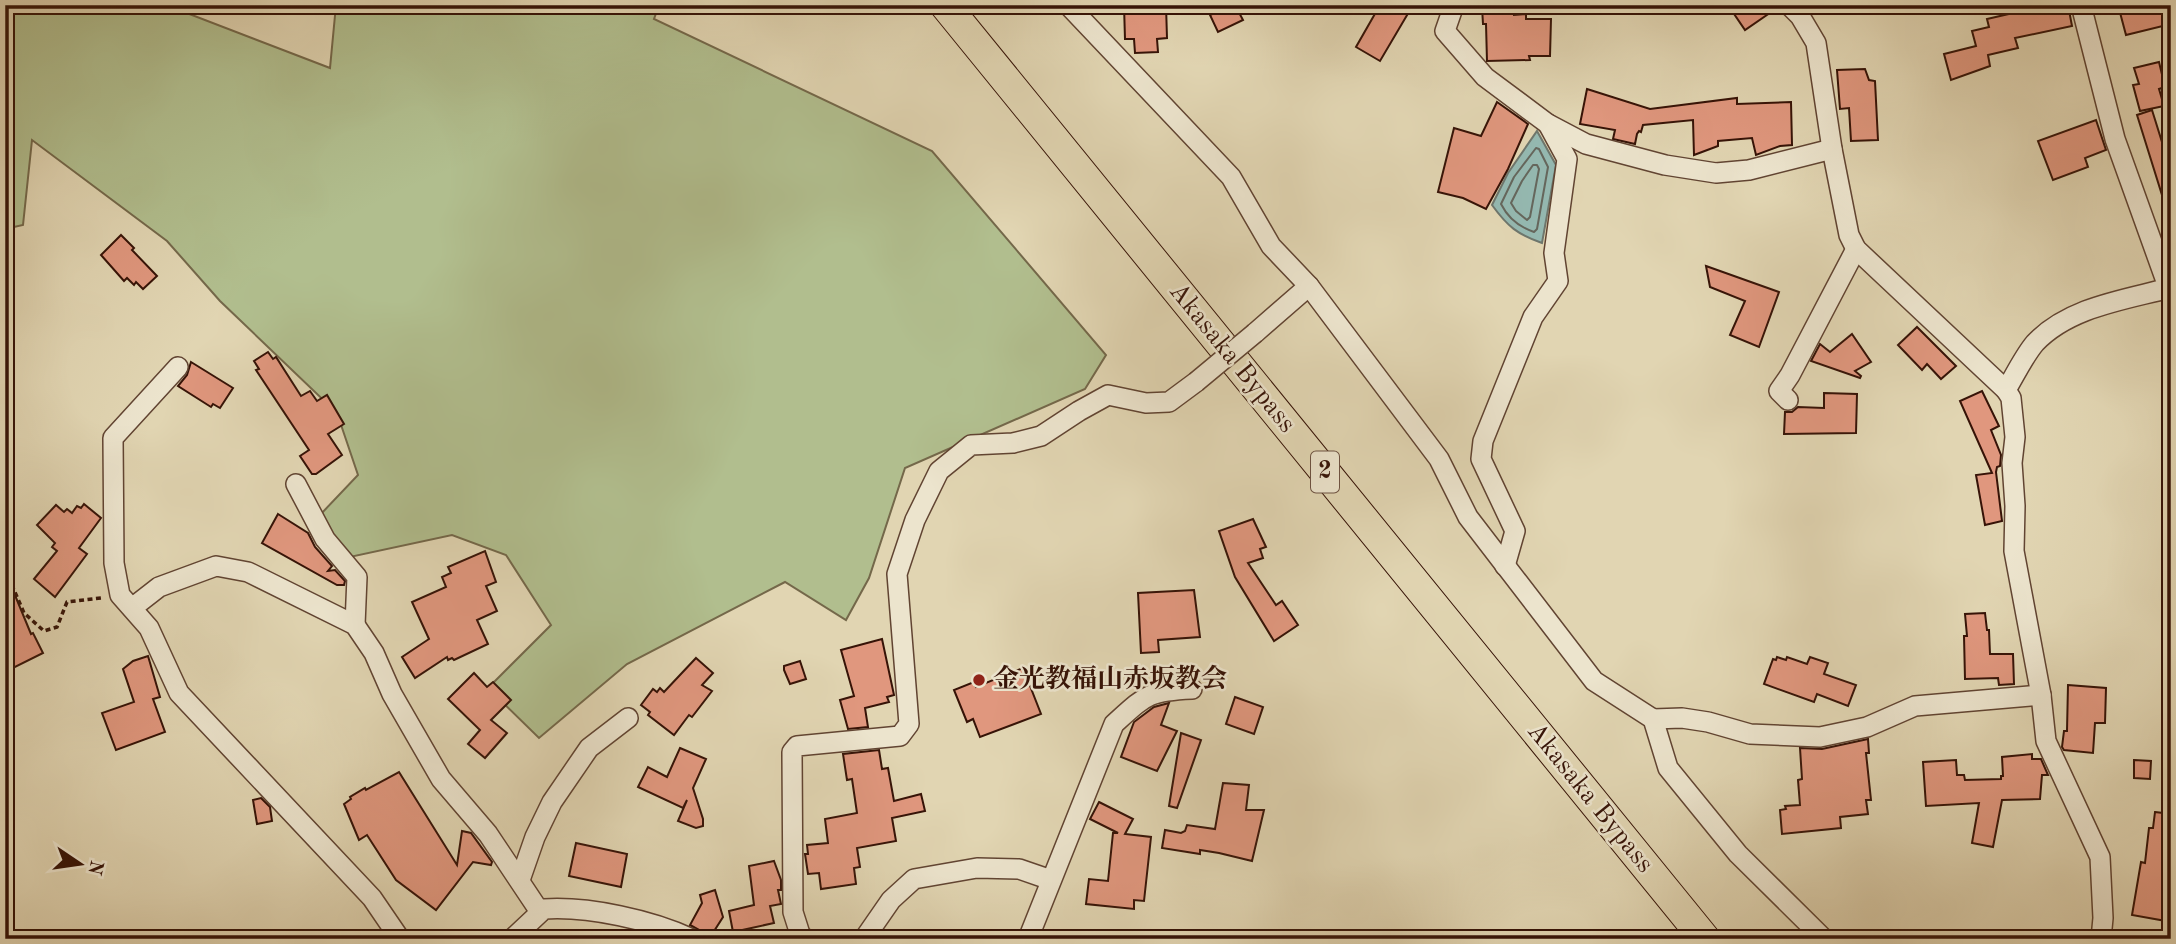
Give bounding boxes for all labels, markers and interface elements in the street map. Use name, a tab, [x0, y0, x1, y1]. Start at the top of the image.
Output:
street label: Akasaka Bypass	[1164, 278, 1300, 438]
road number: 2	[1311, 452, 1339, 492]
place label: 金光教福山赤坂教会	[993, 664, 1227, 693]
marker: 金光教福山赤坂教会	[971, 672, 987, 688]
street label: Akasaka Bypass	[1522, 718, 1658, 878]
north arrow	[46, 828, 116, 898]
text: N	[83, 858, 105, 877]

